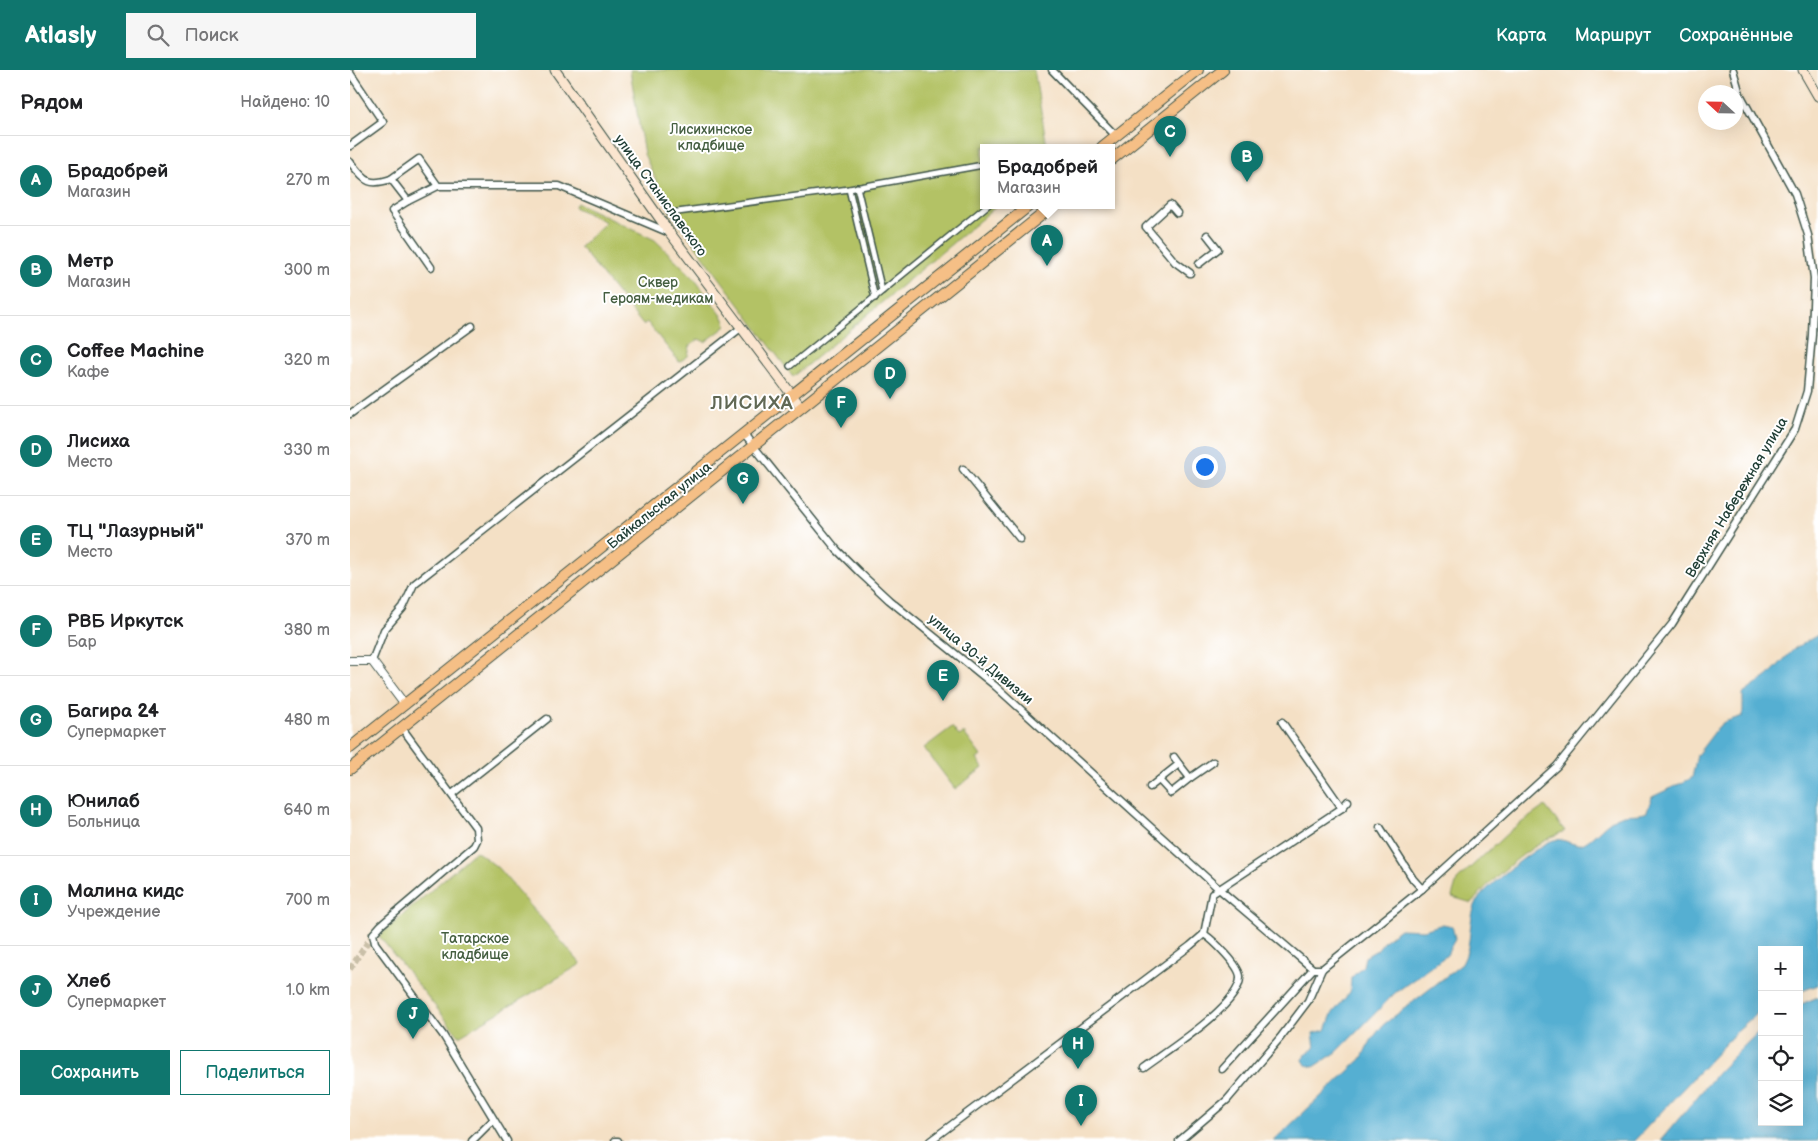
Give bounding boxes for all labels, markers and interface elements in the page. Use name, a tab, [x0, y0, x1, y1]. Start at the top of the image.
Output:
search box	[126, 13, 476, 58]
text: Atlasly	[25, 21, 96, 50]
icon: search	[144, 21, 172, 49]
text: Поиск	[184, 24, 239, 47]
text: Карта	[1496, 25, 1547, 46]
text: Маршрут	[1575, 25, 1651, 46]
text: Сохранённые	[1679, 25, 1793, 46]
north arrow	[1698, 85, 1743, 130]
text: Рядом	[20, 90, 83, 115]
text: Найдено: 10	[240, 93, 330, 112]
pin: C	[1154, 116, 1186, 157]
park label: Лисихинское кладбище	[669, 121, 753, 154]
street label: улица Станиславского	[611, 131, 711, 260]
pin: B	[1231, 141, 1263, 182]
popup	[980, 144, 1115, 209]
text: Брадобрей	[997, 156, 1098, 179]
text: Брадобрей	[67, 160, 168, 183]
text: A	[31, 171, 41, 190]
text: 270 m	[286, 171, 330, 190]
text: Магазин	[997, 179, 1061, 198]
text: Магазин	[67, 183, 131, 202]
pin: A	[1031, 225, 1063, 266]
text: Метр	[67, 250, 114, 273]
text: B	[30, 261, 42, 280]
text: 300 m	[284, 261, 330, 280]
text: Магазин	[67, 273, 131, 292]
park label: Сквер Героям-медикам	[603, 274, 713, 307]
text: Coffee Machine	[67, 340, 204, 363]
text: C	[30, 351, 42, 370]
text: 320 m	[284, 351, 330, 370]
pin: D	[874, 358, 906, 399]
text: Кафе	[67, 363, 109, 382]
pin: F	[825, 387, 857, 428]
district label: ЛИСИХА	[709, 392, 794, 415]
street label: Верхняя Набережная улица	[1682, 413, 1791, 581]
text: Лисиха	[67, 430, 130, 453]
text: D	[30, 441, 42, 460]
text: 330 m	[283, 441, 330, 460]
text: Место	[67, 453, 113, 472]
your location	[1192, 454, 1218, 480]
street label: Байкальская улица	[604, 458, 715, 553]
pin: G	[727, 463, 759, 504]
text: ТЦ "Лазурный"	[67, 520, 204, 543]
text: E	[31, 531, 41, 550]
text: 370 m	[285, 531, 330, 550]
text: Место	[67, 543, 113, 562]
text: РВБ Иркутск	[67, 610, 183, 633]
street label: улица 30-й Дивизии	[925, 611, 1037, 708]
text: F	[31, 621, 41, 640]
text: 380 m	[284, 621, 330, 640]
text: Бар	[67, 633, 97, 652]
pin: E	[927, 660, 959, 701]
text: Багира 24	[67, 700, 159, 723]
text: G	[30, 711, 42, 730]
text: 480 m	[284, 711, 330, 730]
text: Супермаркет	[67, 723, 166, 742]
text: Юнилаб	[67, 790, 140, 813]
text: H	[30, 801, 42, 820]
text: 640 m	[284, 801, 330, 820]
text: Больница	[67, 813, 140, 832]
text: Малина кидс	[67, 880, 184, 903]
text: I	[33, 891, 39, 910]
text: 700 m	[286, 891, 330, 910]
text: Учреждение	[67, 903, 160, 922]
park label: Татарское кладбище	[441, 930, 509, 963]
map controls	[1758, 946, 1803, 1126]
button: +	[1758, 946, 1803, 991]
text: Хлеб	[67, 970, 111, 993]
text: J	[32, 981, 40, 1000]
text: 1.0 km	[286, 981, 330, 1000]
button: −	[1758, 991, 1803, 1036]
text: Супермаркет	[67, 993, 166, 1012]
pin: J	[397, 998, 429, 1039]
pin: H	[1062, 1028, 1094, 1069]
button: locate	[1758, 1036, 1803, 1081]
button: Сохранить	[20, 1050, 170, 1095]
button: Поделиться	[180, 1050, 330, 1095]
button: layers	[1758, 1081, 1803, 1126]
pin: I	[1065, 1085, 1097, 1126]

